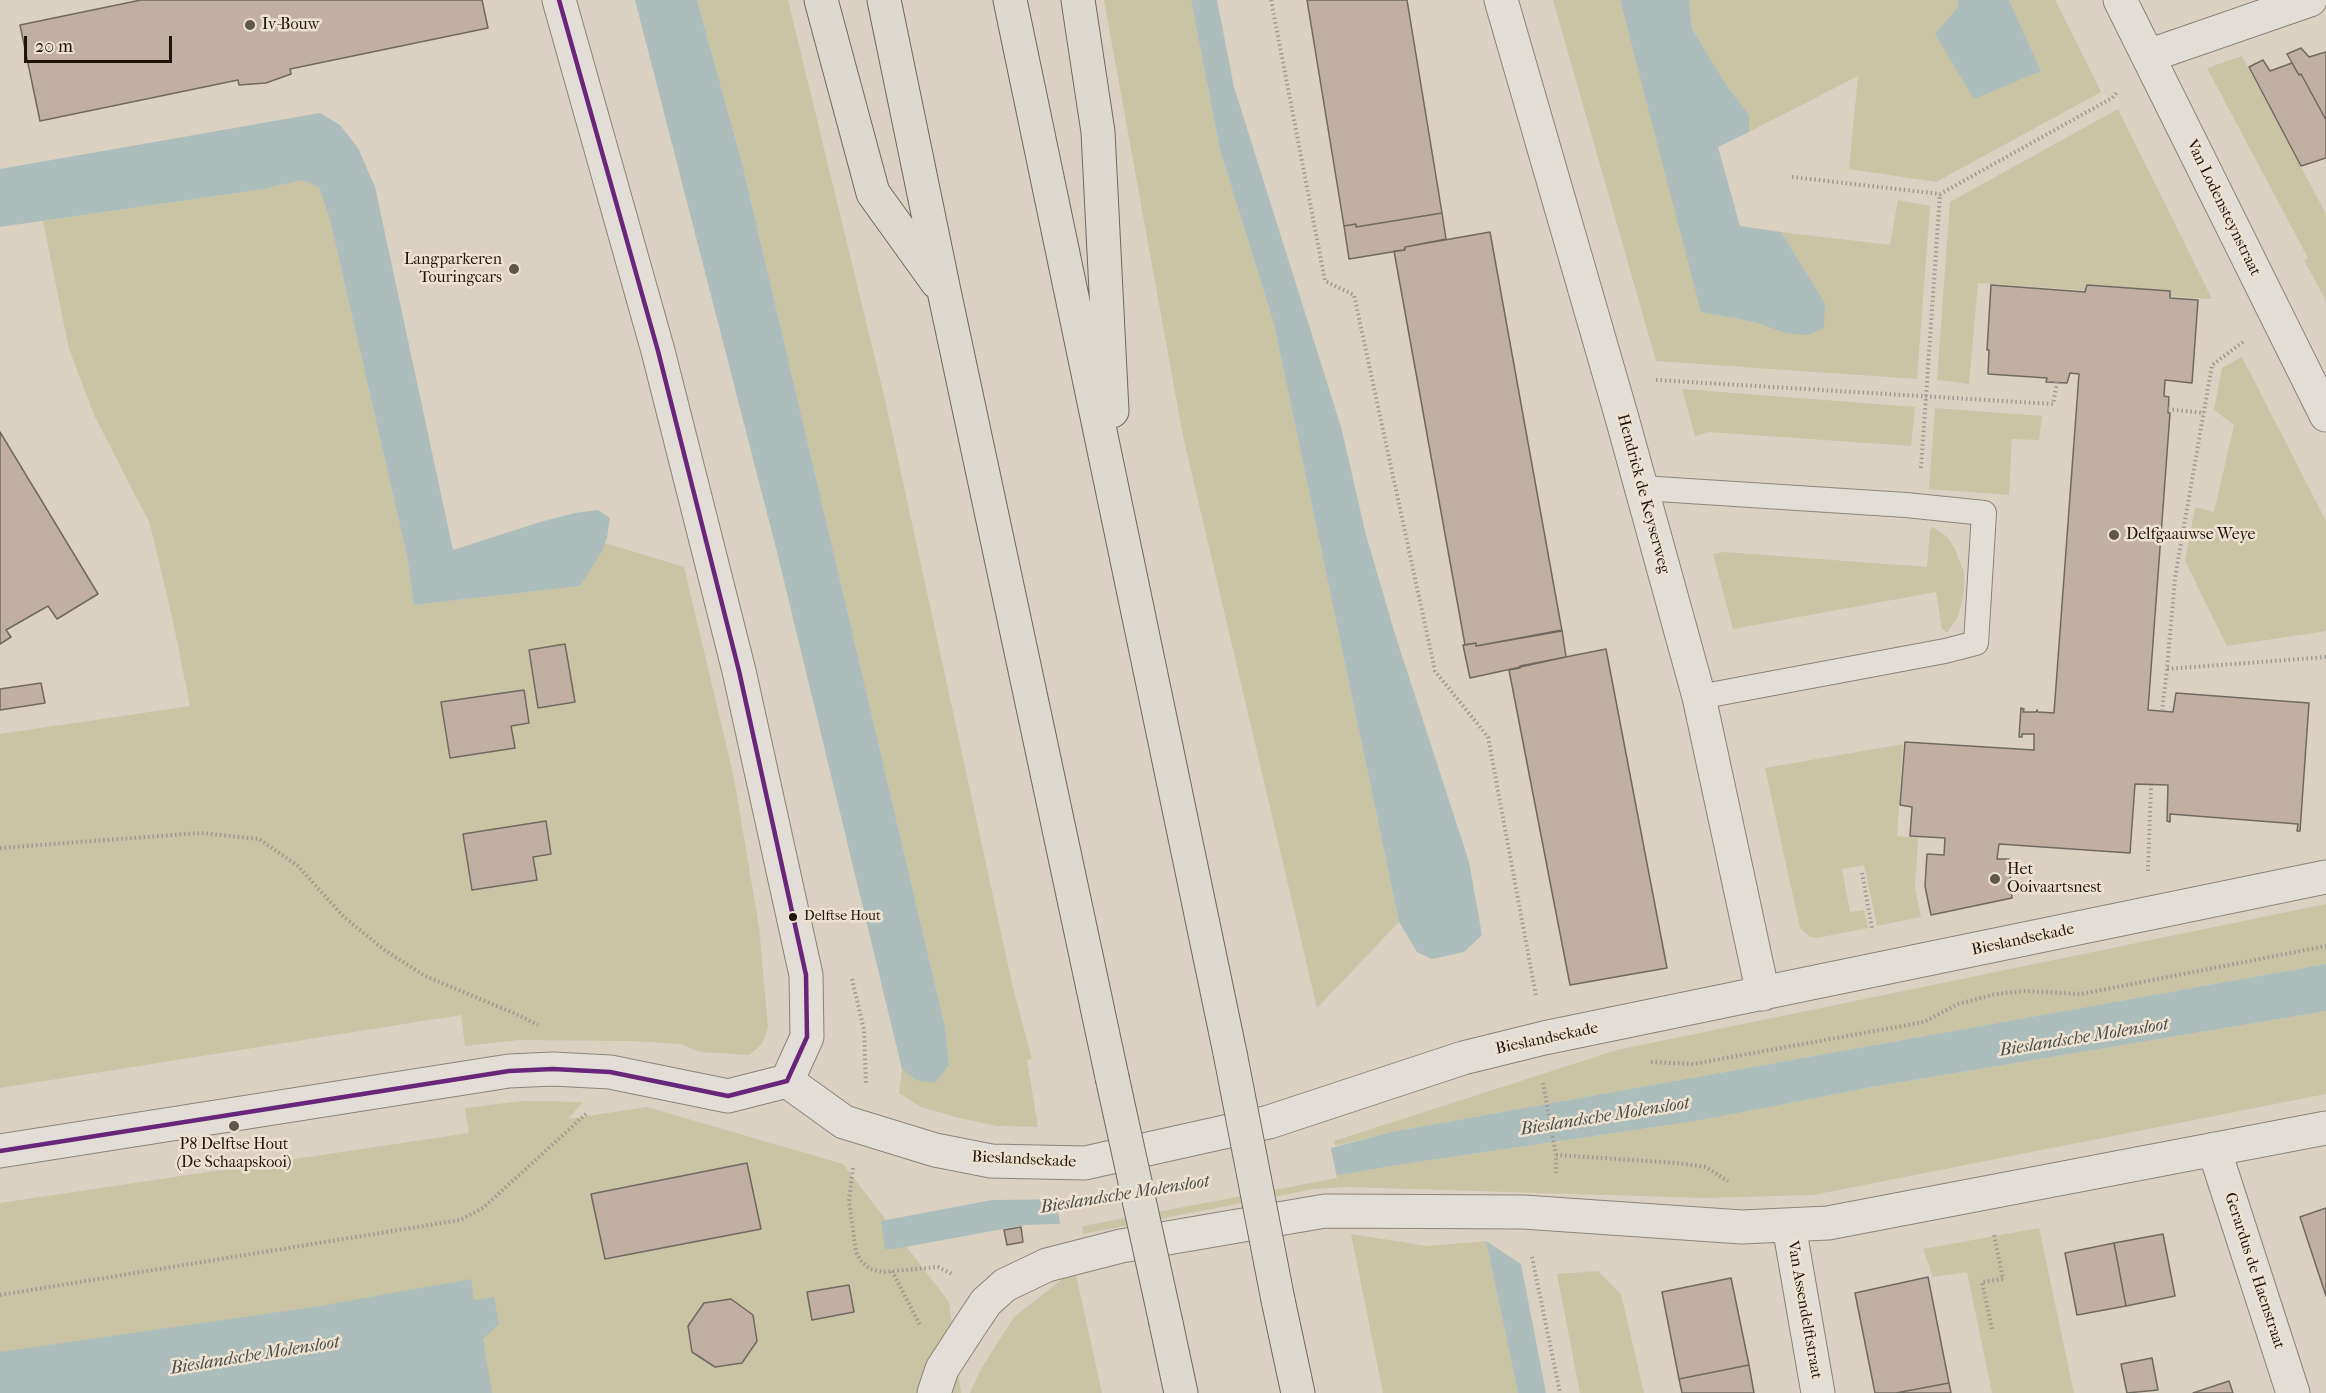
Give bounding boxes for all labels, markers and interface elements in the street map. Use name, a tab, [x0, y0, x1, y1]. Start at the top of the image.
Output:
place label: Iv-Bouw	[262, 15, 319, 35]
marker: Iv-Bouw	[243, 18, 257, 32]
scale bar	[27, 24, 176, 62]
text: 20 m	[35, 36, 73, 57]
street label: Van Lodensteynstraat	[2182, 137, 2264, 279]
place label: Langparkeren Touringcars	[404, 250, 502, 288]
marker: Langparkeren Touringcars	[507, 262, 521, 276]
street label: Hendrick de Keyserweg	[1612, 412, 1674, 576]
place label: Delfgaauwse Weye	[2126, 525, 2256, 545]
marker: Delfgaauwse Weye	[2107, 528, 2121, 542]
place label: Het Ooivaartsnest	[2007, 860, 2102, 898]
marker: Het Ooivaartsnest	[1988, 872, 2002, 886]
place label: Delftse Hout	[804, 909, 881, 925]
marker: Delftse Hout	[787, 911, 799, 923]
street label: Bieslandsekade	[1970, 920, 2076, 960]
water label: Bieslandsche Molensloot	[1998, 1014, 2170, 1062]
street label: Bieslandsekade	[1494, 1019, 1600, 1059]
water label: Bieslandsche Molensloot	[1519, 1093, 1691, 1141]
marker: P8 Delftse Hout (De Schaapskooi)	[227, 1119, 241, 1133]
place label: P8 Delftse Hout (De Schaapskooi)	[176, 1135, 292, 1173]
street label: Bieslandsekade	[971, 1148, 1077, 1172]
water label: Bieslandsche Molensloot	[1039, 1171, 1211, 1219]
street label: Gerardus de Haenstraat	[2220, 1190, 2288, 1352]
street label: Van Assendelftstraat	[1782, 1240, 1826, 1380]
water label: Bieslandsche Molensloot	[169, 1332, 341, 1380]

